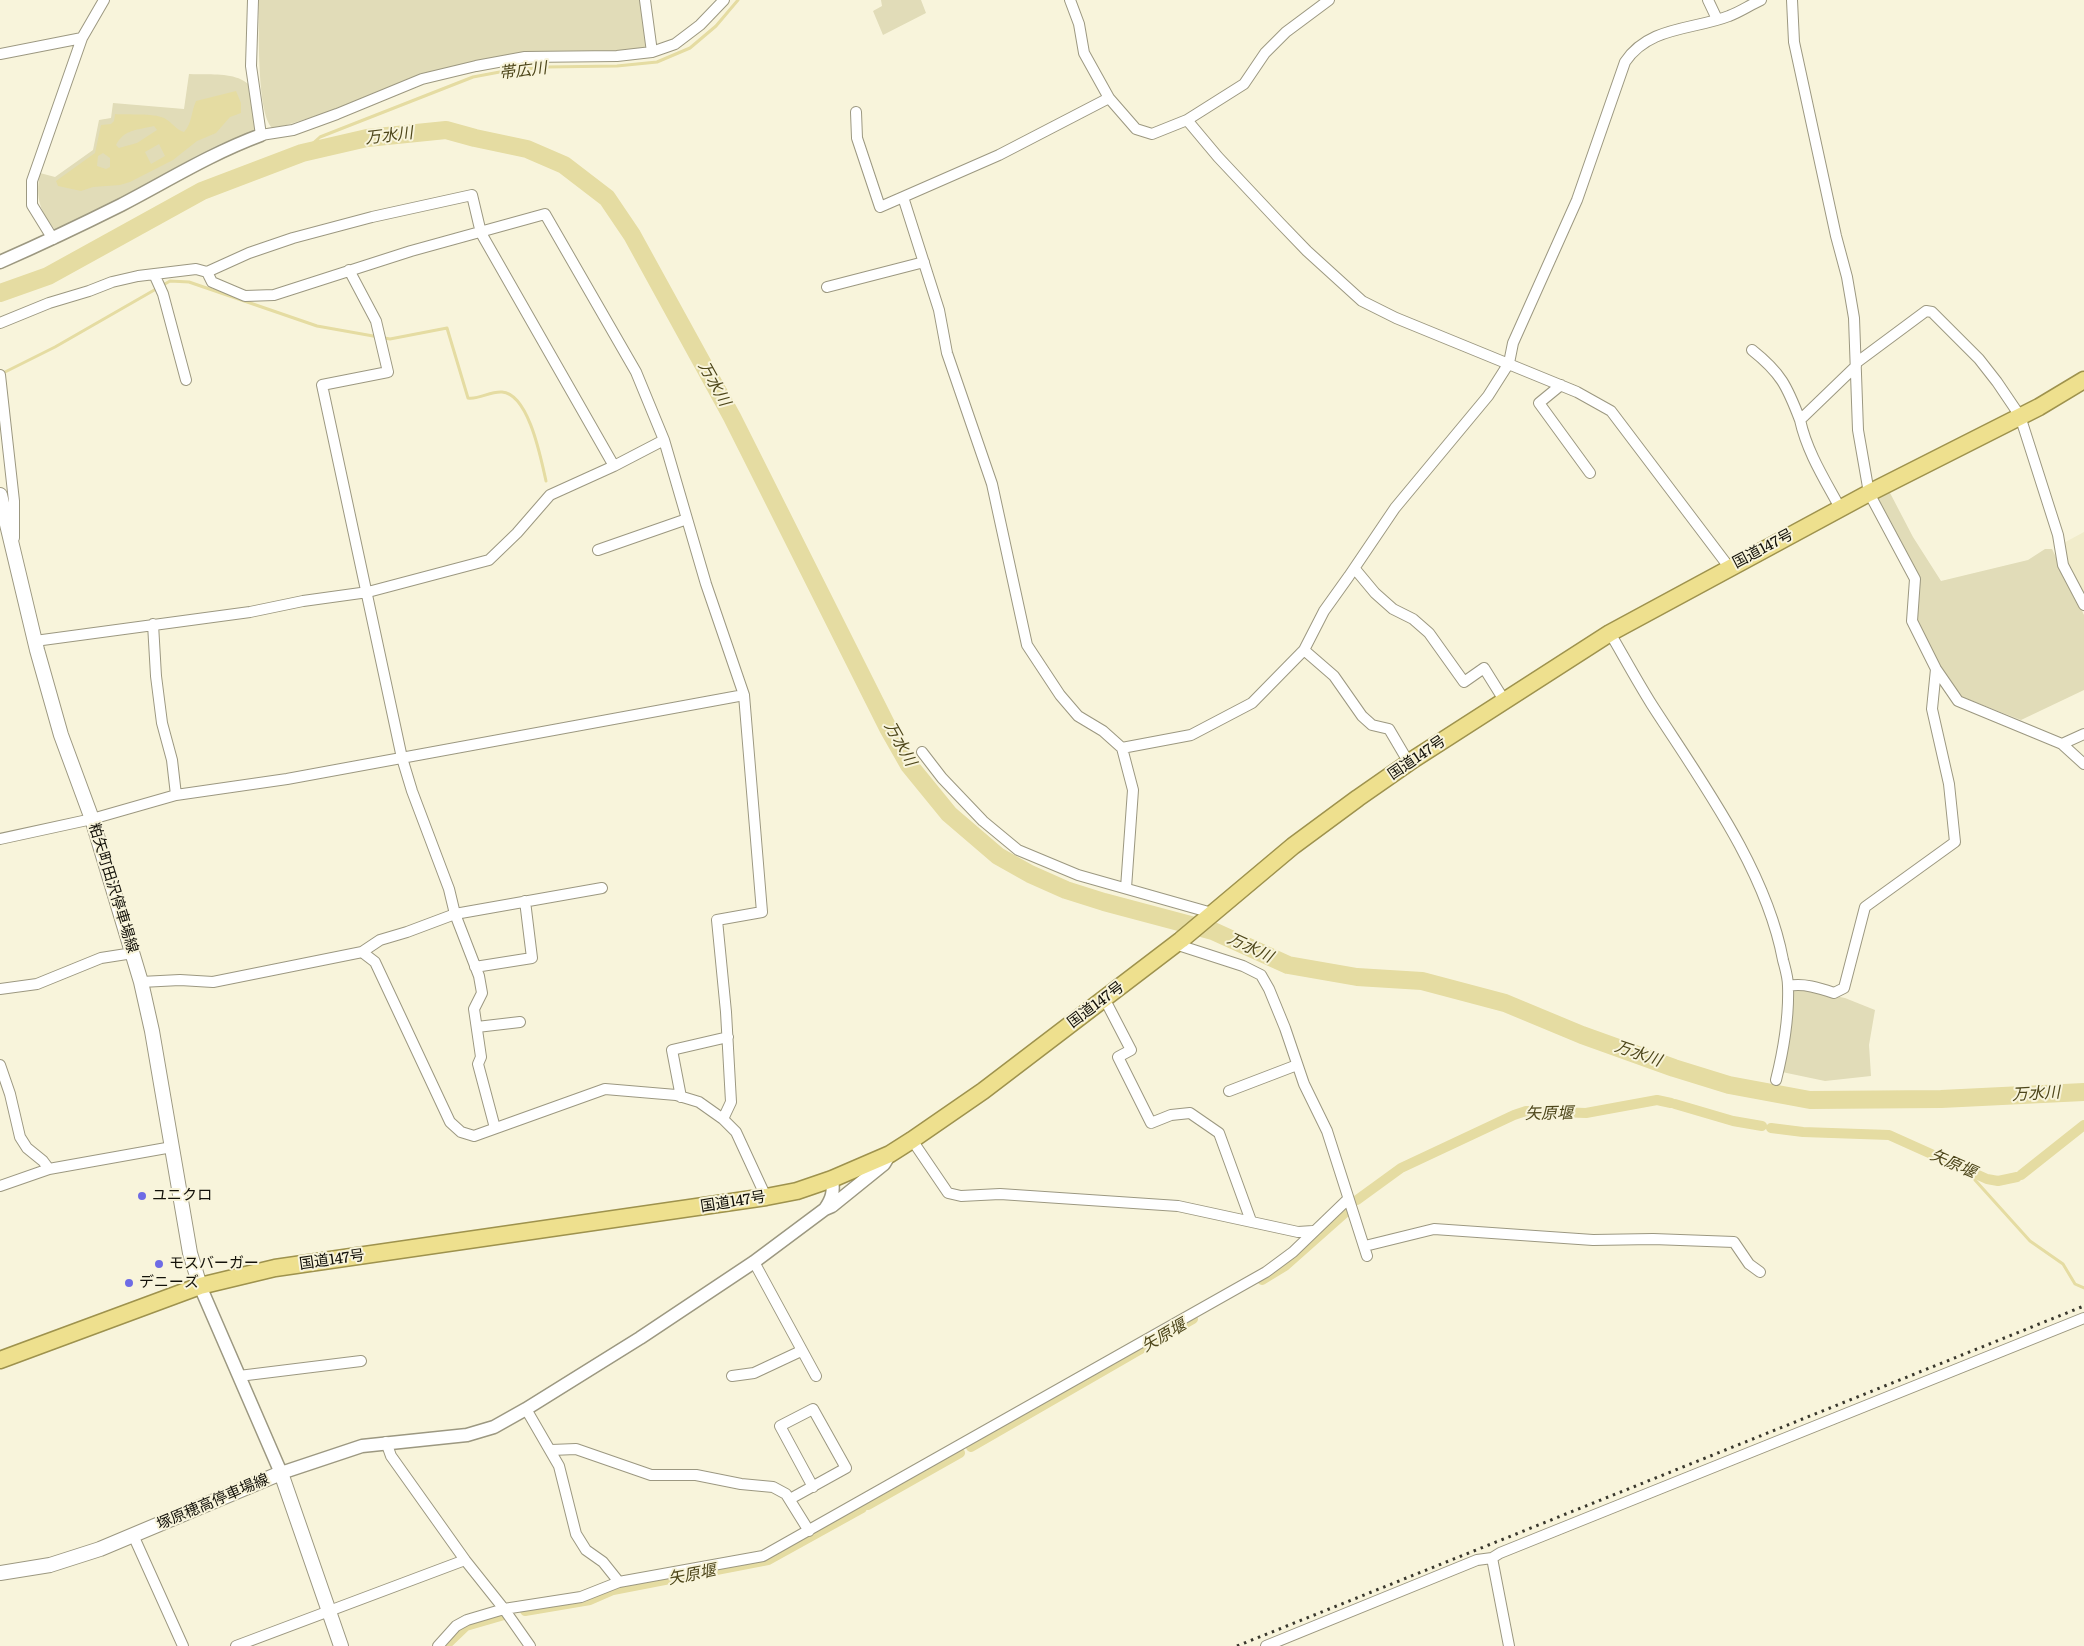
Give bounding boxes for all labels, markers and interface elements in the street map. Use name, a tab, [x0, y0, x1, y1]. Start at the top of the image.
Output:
water label: 帯広川	[498, 59, 548, 83]
water label: 万水川	[364, 124, 414, 148]
water label: 万水川	[694, 358, 734, 410]
street label: 国道147号	[1730, 526, 1796, 572]
water label: 万水川	[880, 718, 920, 770]
street label: 国道147号	[1385, 732, 1449, 784]
street label: 粕矢町田沢停車場線	[85, 821, 141, 955]
water label: 万水川	[1224, 929, 1276, 967]
street label: 国道147号	[1064, 978, 1128, 1032]
water label: 万水川	[1612, 1037, 1664, 1071]
water label: 万水川	[2012, 1083, 2060, 1105]
water label: 矢原堰	[1525, 1104, 1573, 1124]
water label: 矢原堰	[1927, 1145, 1979, 1183]
place label: ユニクロ	[152, 1187, 212, 1205]
street label: 国道147号	[699, 1188, 767, 1216]
marker: ユニクロ	[136, 1190, 148, 1202]
street label: 国道147号	[298, 1247, 366, 1273]
place label: モスバーガー	[169, 1255, 259, 1273]
marker: モスバーガー	[153, 1258, 165, 1270]
place label: デニーズ	[139, 1274, 199, 1292]
marker: デニーズ	[123, 1277, 135, 1289]
water label: 矢原堰	[1138, 1316, 1190, 1356]
street label: 塚原穂高停車場線	[154, 1470, 272, 1534]
water label: 矢原堰	[667, 1561, 717, 1589]

